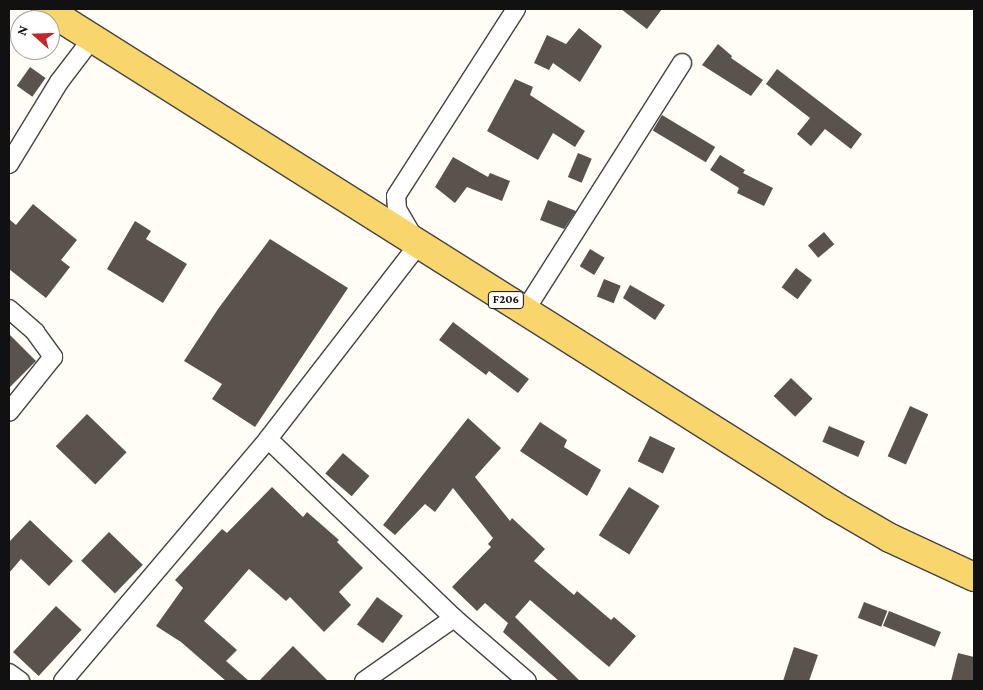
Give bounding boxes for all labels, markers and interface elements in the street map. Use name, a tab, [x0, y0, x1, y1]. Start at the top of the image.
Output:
north arrow	[10, 10, 60, 60]
text: N	[13, 23, 31, 37]
road number: F206	[487, 290, 525, 310]

